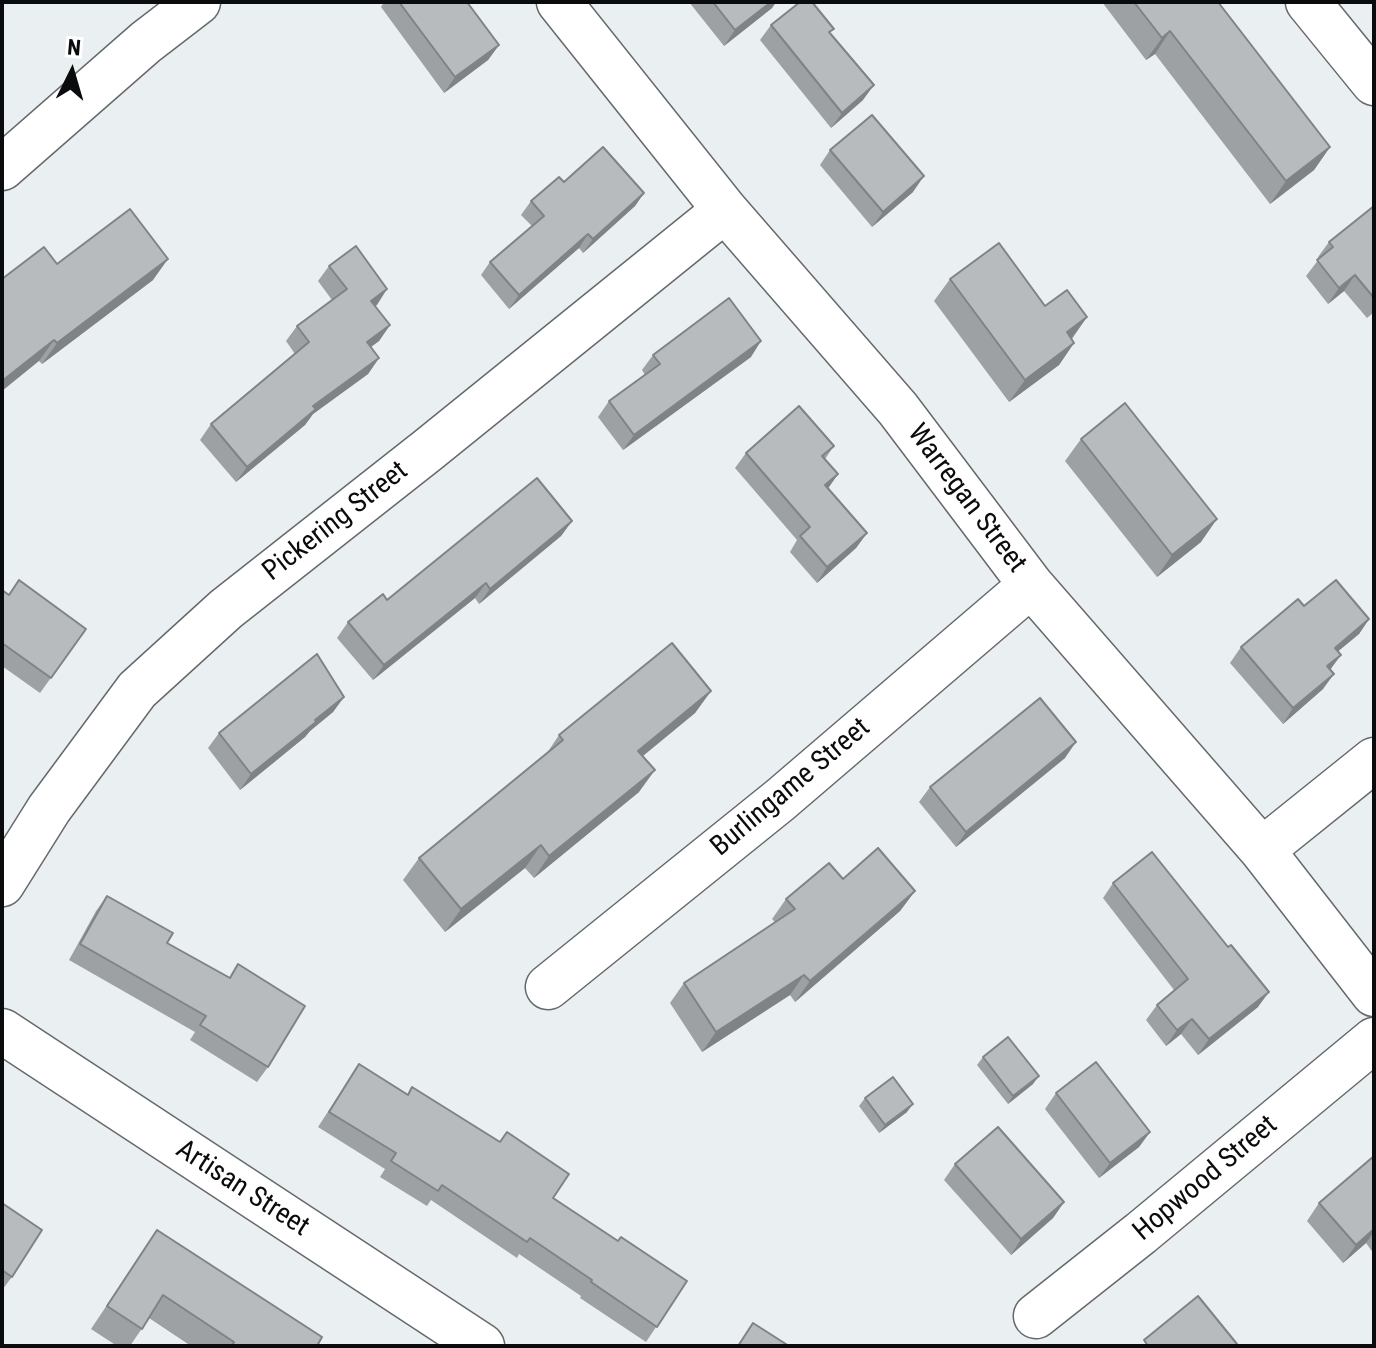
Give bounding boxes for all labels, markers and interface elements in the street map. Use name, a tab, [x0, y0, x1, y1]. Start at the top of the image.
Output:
north arrow	[32, 32, 112, 112]
text: N	[66, 35, 82, 61]
street label: Warregan Street	[899, 418, 1033, 580]
street label: Pickering Street	[257, 455, 415, 589]
street label: Burlingame Street	[705, 712, 877, 864]
street label: Hopwood Street	[1127, 1109, 1285, 1249]
street label: Artisan Street	[169, 1134, 315, 1244]

